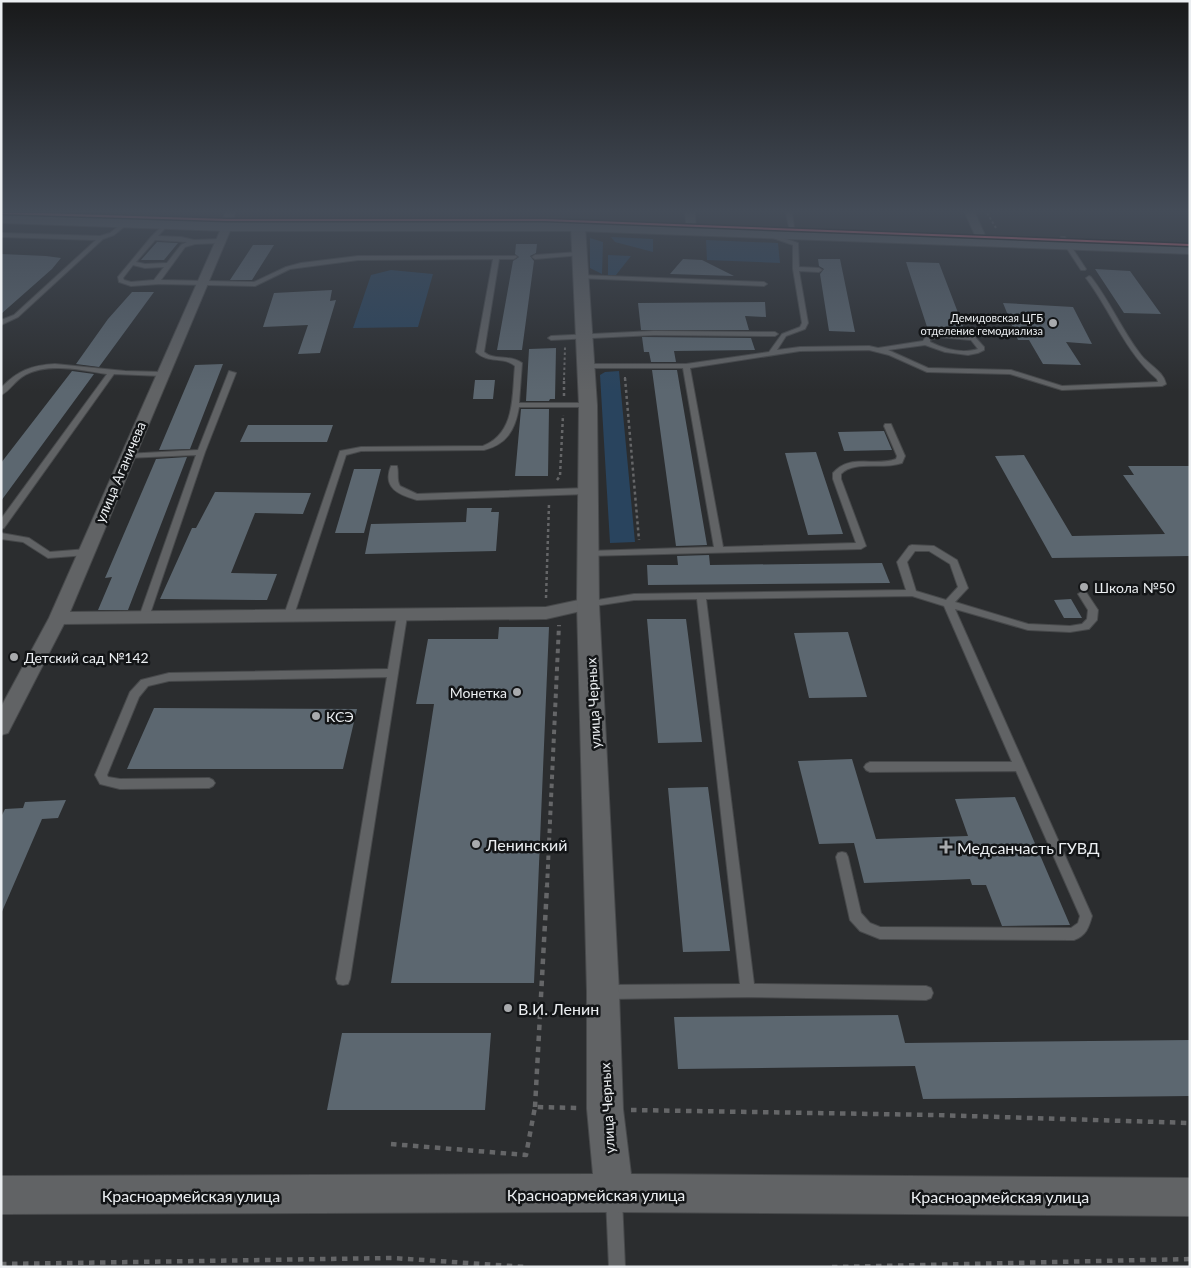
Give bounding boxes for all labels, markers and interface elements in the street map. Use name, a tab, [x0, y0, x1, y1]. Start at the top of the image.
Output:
place label: Демидовская ЦГБ отделение гемодиализа	[920, 311, 1043, 337]
marker: Демидовская ЦГБ отделение гемодиализа	[1047, 317, 1059, 329]
street label: улица Аганичева	[91, 419, 149, 525]
place label: Школа №50	[1094, 579, 1175, 596]
marker: Школа №50	[1078, 581, 1090, 593]
place label: Детский сад №142	[24, 649, 149, 666]
marker: Детский сад №142	[8, 651, 20, 663]
street label: улица Черных	[582, 657, 604, 749]
place label: Монетка	[450, 684, 507, 701]
marker: Монетка	[511, 686, 523, 698]
place label: КСЭ	[326, 708, 354, 725]
marker: КСЭ	[310, 710, 322, 722]
place label: Ленинский	[485, 835, 567, 854]
marker: Ленинский	[470, 838, 482, 850]
place label: Медсанчасть ГУВД	[957, 838, 1100, 857]
marker: Медсанчасть ГУВД	[939, 840, 953, 854]
place label: В.И. Ленин	[518, 999, 599, 1018]
marker: В.И. Ленин	[502, 1002, 514, 1014]
street label: улица Черных	[596, 1062, 618, 1154]
street label: Красноармейская улица	[507, 1185, 685, 1204]
street label: Красноармейская улица	[102, 1186, 280, 1205]
street label: Красноармейская улица	[911, 1187, 1089, 1206]

